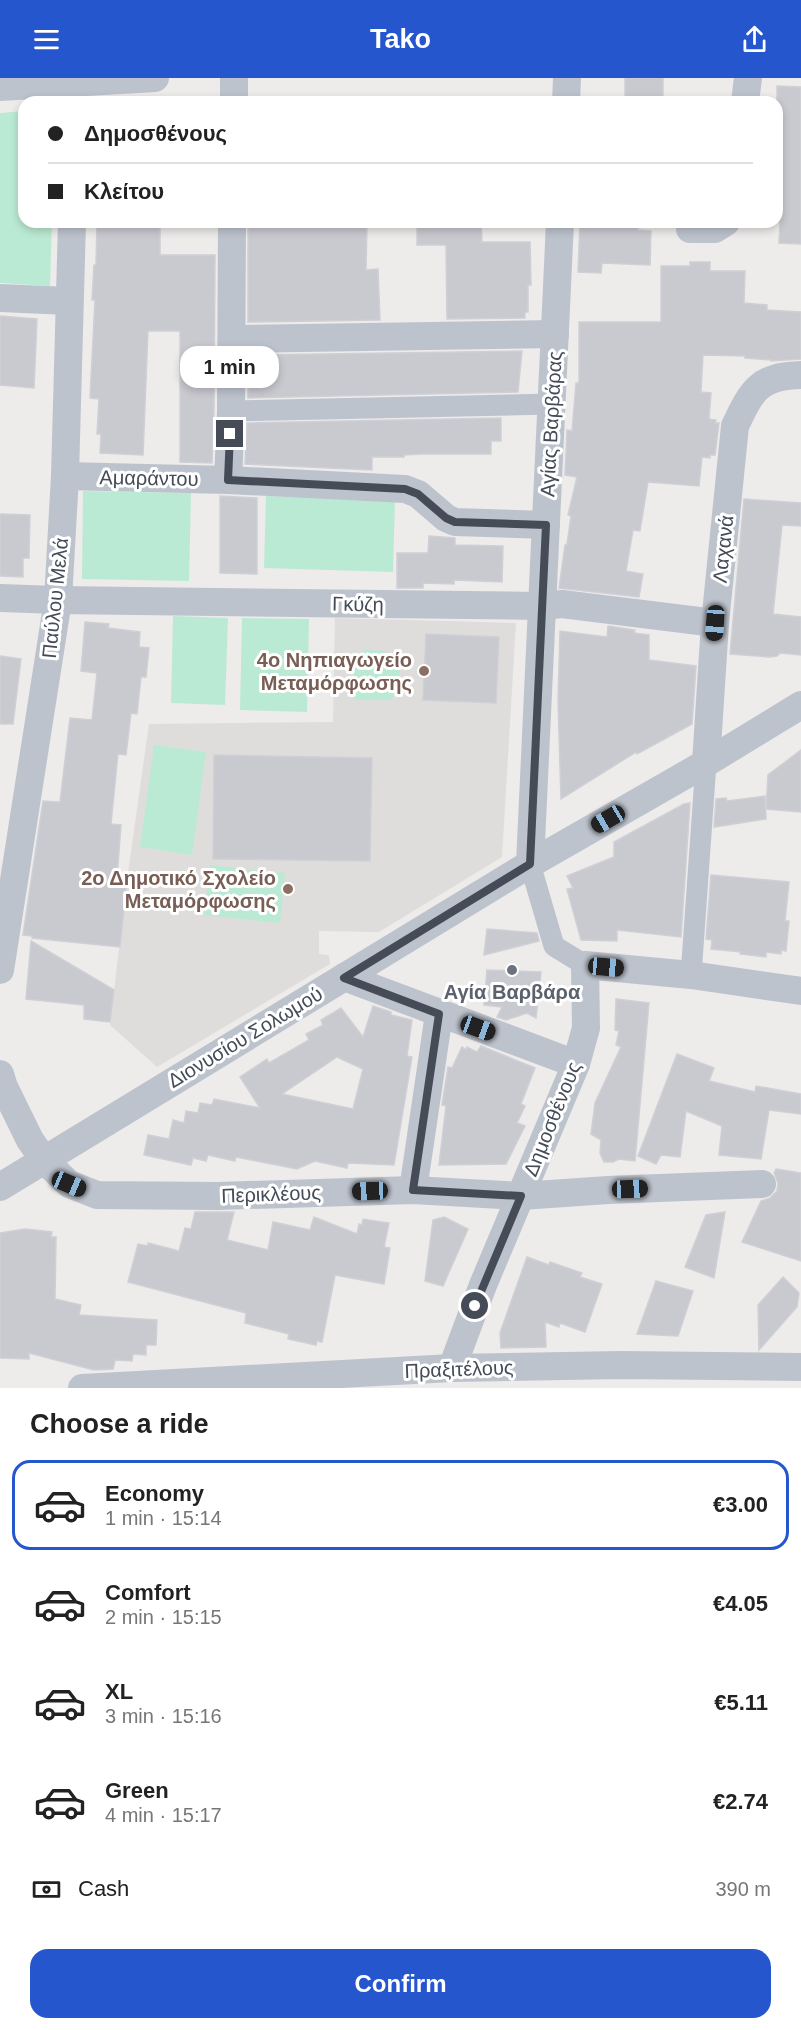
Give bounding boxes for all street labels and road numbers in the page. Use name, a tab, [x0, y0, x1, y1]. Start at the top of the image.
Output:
street label: Αγίας Βαρβάρας	[536, 350, 566, 498]
street label: Αμαράντου	[99, 466, 199, 490]
street label: Λαχανά	[709, 514, 737, 584]
street label: Παύλου Μελά	[38, 537, 72, 659]
street label: Γκύζη	[332, 593, 384, 615]
street label: Διονυσίου Σολωμού	[164, 982, 326, 1092]
street label: Δημοσθένους	[519, 1058, 585, 1179]
street label: Περικλέους	[221, 1181, 322, 1207]
street label: Πραξιτέλους	[404, 1356, 514, 1382]

